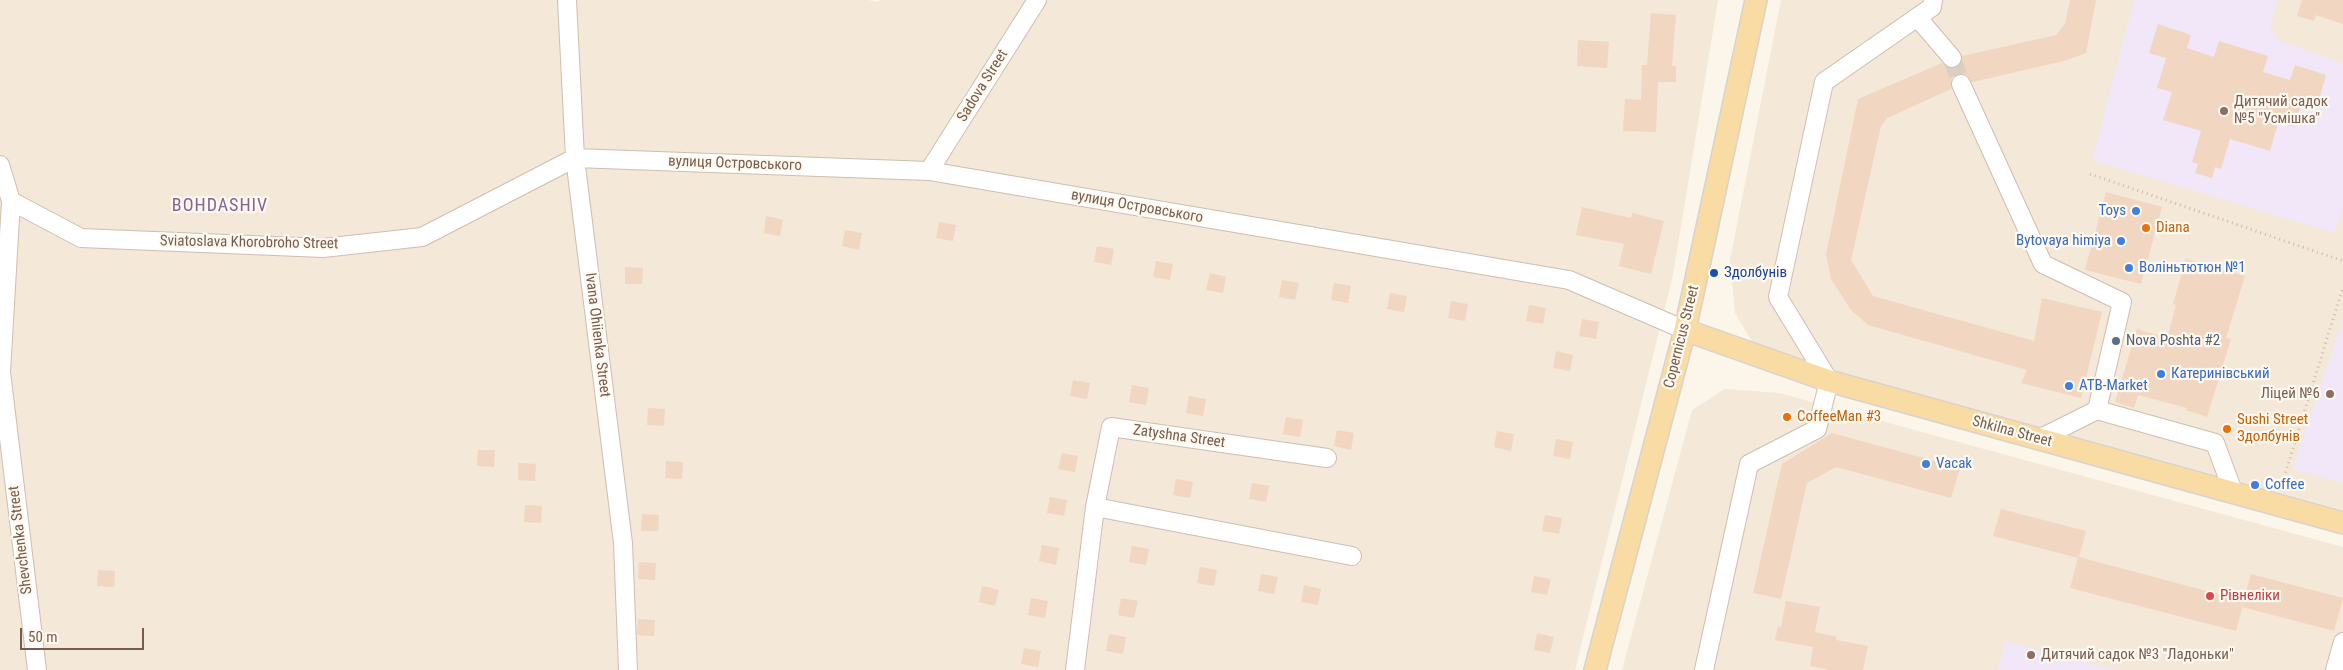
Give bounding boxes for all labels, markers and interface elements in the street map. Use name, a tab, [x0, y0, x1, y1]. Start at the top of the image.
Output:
street label: Sadova Street	[954, 47, 1012, 125]
place label: Дитячий садок №5 "Усмішка"	[2234, 93, 2328, 128]
marker: Дитячий садок №5 "Усмішка"	[2218, 105, 2230, 117]
street label: вулиця Островського	[668, 153, 802, 175]
street label: вулиця Островського	[1070, 187, 1204, 227]
district label: BOHDASHIV	[171, 195, 269, 217]
place label: Toys	[2098, 202, 2126, 220]
marker: Toys	[2130, 205, 2142, 217]
place label: Diana	[2156, 219, 2190, 237]
marker: Diana	[2140, 222, 2152, 234]
street label: Sviatoslava Khorobroho Street	[160, 232, 338, 254]
place label: Bytovaya himiya	[2016, 232, 2111, 250]
marker: Bytovaya himiya	[2115, 235, 2127, 247]
place label: Воліньтютюн №1	[2139, 259, 2246, 277]
marker: Воліньтютюн №1	[2123, 262, 2135, 274]
place label: Здолбунів	[1724, 264, 1787, 282]
marker: Здолбунів	[1708, 267, 1720, 279]
street label: Ivana Ohiienka Street	[580, 272, 614, 398]
street label: Copernicus Street	[1661, 284, 1703, 390]
place label: Nova Poshta #2	[2126, 332, 2220, 350]
marker: Nova Poshta #2	[2110, 335, 2122, 347]
place label: Катеринівський	[2171, 365, 2270, 383]
marker: Катеринівський	[2155, 368, 2167, 380]
place label: ATB-Market	[2079, 377, 2148, 395]
marker: ATB-Market	[2063, 380, 2075, 392]
place label: Ліцей №6	[2261, 385, 2320, 403]
marker: Ліцей №6	[2324, 388, 2336, 400]
place label: CoffeeMan #3	[1797, 408, 1881, 426]
marker: CoffeeMan #3	[1781, 411, 1793, 423]
place label: Sushi Street Здолбунів	[2237, 411, 2308, 446]
street label: Shkilna Street	[1970, 413, 2054, 451]
street label: Zatyshna Street	[1132, 422, 1226, 452]
marker: Sushi Street Здолбунів	[2221, 423, 2233, 435]
place label: Vacak	[1936, 455, 1972, 473]
marker: Vacak	[1920, 458, 1932, 470]
place label: Coffee	[2265, 476, 2304, 494]
marker: Coffee	[2249, 479, 2261, 491]
street label: Shevchenka Street	[5, 485, 37, 595]
place label: Рівнеліки	[2220, 587, 2280, 605]
marker: Рівнеліки	[2204, 590, 2216, 602]
scale bar	[22, 618, 146, 650]
text: 50 m	[28, 628, 58, 646]
place label: Дитячий садок №3 "Ладоньки"	[2041, 646, 2234, 664]
marker: Дитячий садок №3 "Ладоньки"	[2025, 649, 2037, 661]

